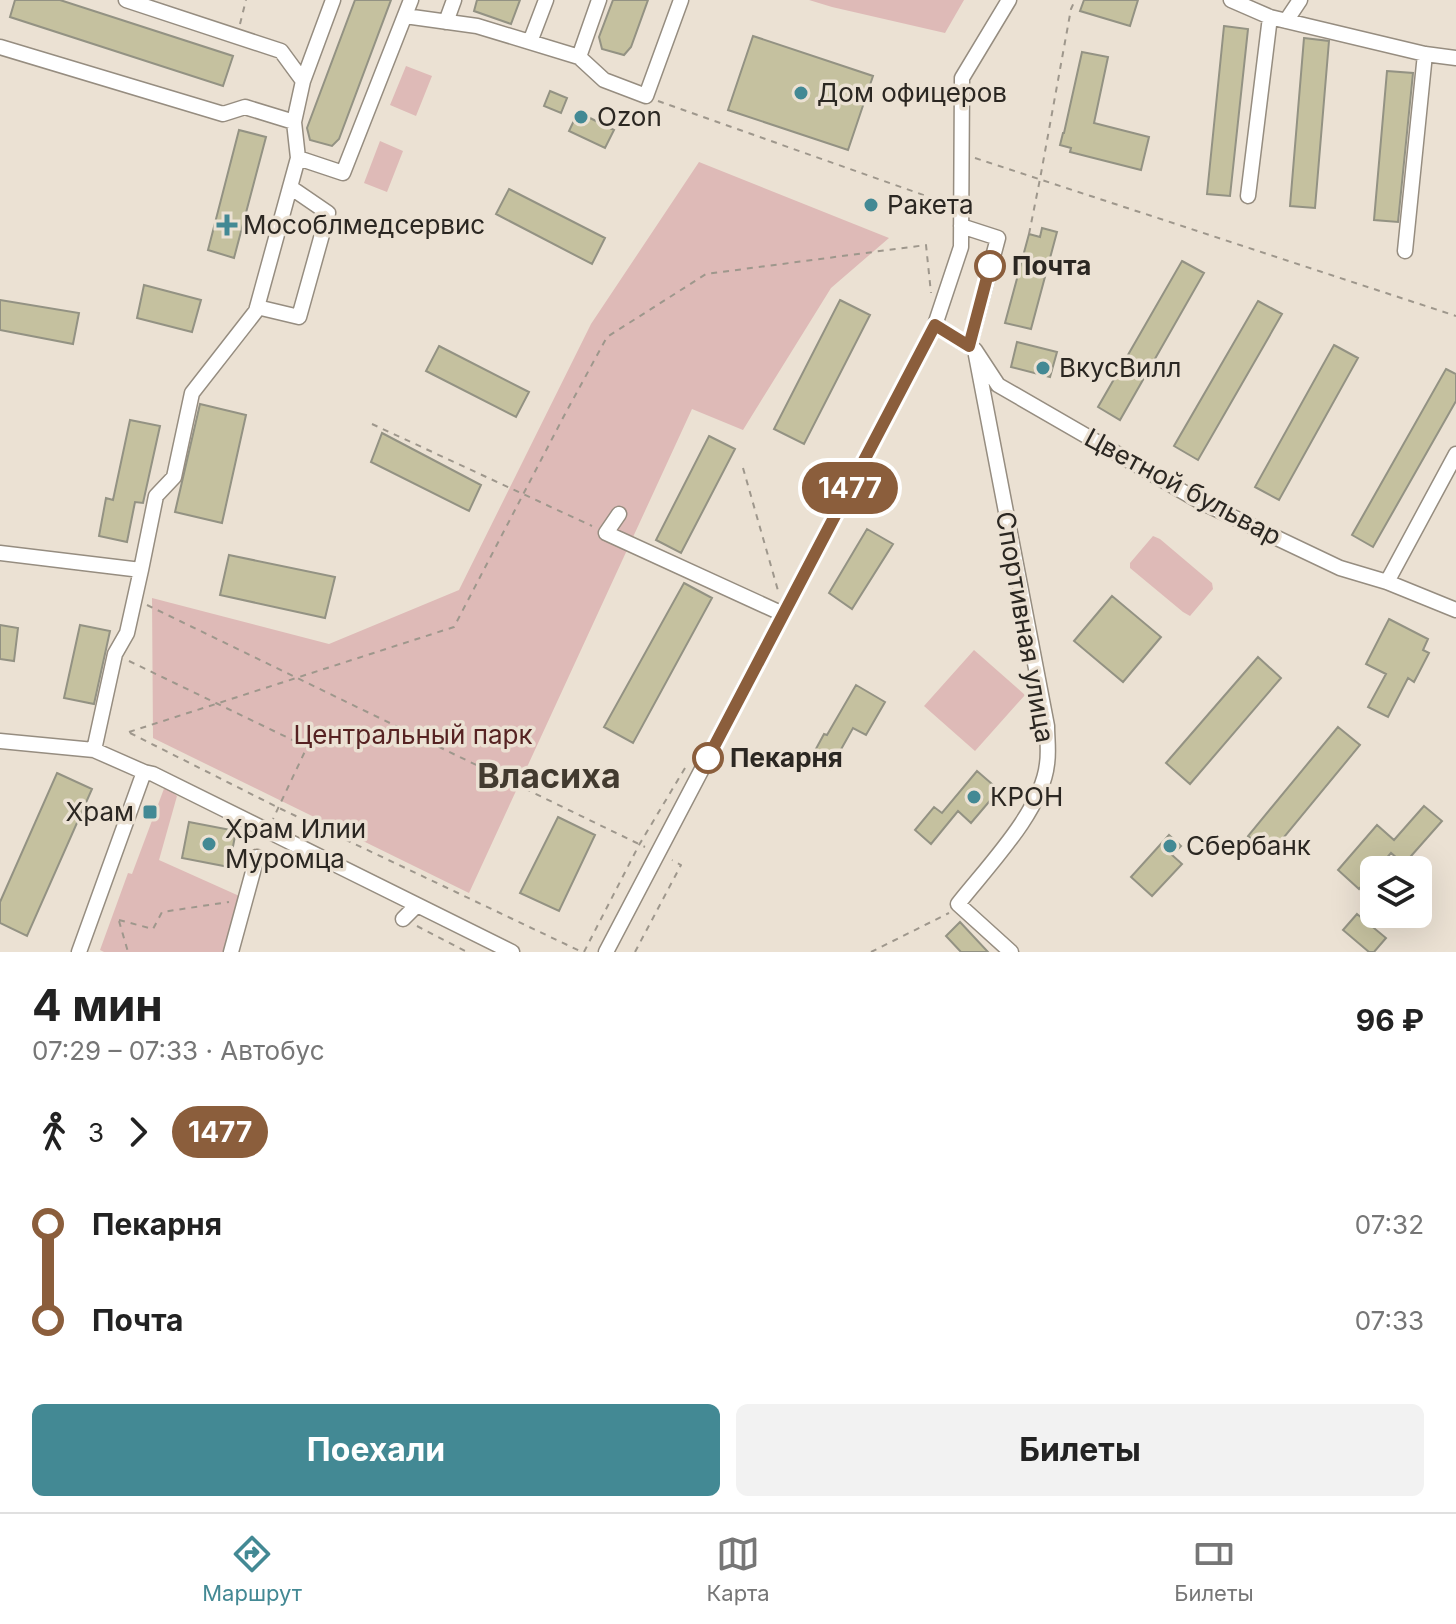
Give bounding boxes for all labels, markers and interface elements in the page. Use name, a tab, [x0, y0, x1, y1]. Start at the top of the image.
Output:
place label: Дом офицеров	[817, 77, 1007, 108]
marker: Дом офицеров	[792, 84, 810, 102]
place label: Ozon	[597, 101, 662, 132]
marker: Ozon	[572, 108, 590, 126]
place label: Ракета	[887, 189, 974, 220]
marker: Ракета	[862, 196, 880, 214]
place label: Мособлмедсервис	[243, 209, 485, 240]
marker: Мособлмедсервис	[218, 216, 236, 234]
place label: Почта	[1012, 250, 1091, 281]
marker: Почта	[975, 251, 1005, 281]
place label: ВкусВилл	[1059, 352, 1181, 383]
marker: ВкусВилл	[1034, 359, 1052, 377]
street label: Цветной бульвар	[1080, 422, 1287, 551]
line badge: 1477	[794, 462, 906, 514]
text: 1477	[818, 471, 882, 505]
street label: Спортивная улица	[990, 509, 1061, 745]
park label: Центральный парк	[293, 719, 533, 750]
place label: Пекарня	[730, 742, 843, 773]
marker: Пекарня	[693, 743, 723, 773]
district label: Власиха	[477, 755, 621, 796]
place label: КРОН	[990, 781, 1063, 812]
marker: КРОН	[965, 788, 983, 806]
place label: Храм	[65, 796, 134, 827]
marker: Храм	[141, 803, 159, 821]
place label: Храм Илии Муромца	[225, 813, 366, 874]
place label: Сбербанк	[1186, 830, 1311, 861]
marker: Храм Илии Муромца	[200, 835, 218, 853]
marker: Сбербанк	[1161, 837, 1179, 855]
map controls	[1360, 856, 1432, 928]
button: layers	[1360, 856, 1432, 928]
text: 4 мин	[32, 978, 163, 1032]
text: 96 ₽	[1356, 1002, 1424, 1038]
text: 07:29 – 07:33 · Автобус	[32, 1035, 325, 1066]
icon: walk	[32, 1110, 76, 1154]
icon: forward	[116, 1110, 160, 1154]
text: 1477	[188, 1115, 252, 1149]
text: 3	[88, 1117, 104, 1148]
text: Пекарня	[92, 1206, 222, 1242]
text: 07:32	[1355, 1209, 1424, 1240]
text: Почта	[92, 1302, 183, 1338]
text: 07:33	[1355, 1305, 1424, 1336]
button: Поехали	[32, 1404, 720, 1496]
button: Билеты	[736, 1404, 1424, 1496]
tab: Маршрут	[202, 1532, 302, 1606]
tab: Карта	[707, 1532, 770, 1606]
tab: Билеты	[1174, 1532, 1254, 1606]

